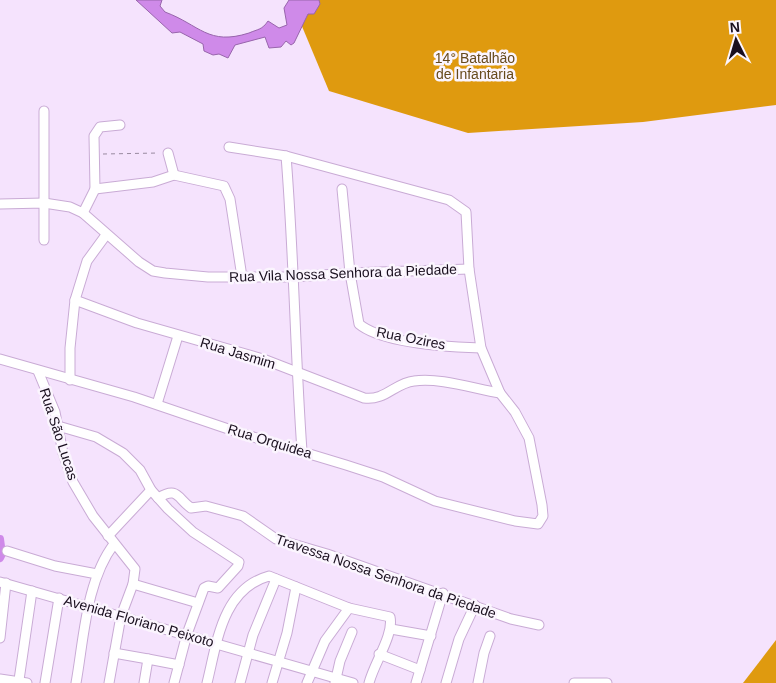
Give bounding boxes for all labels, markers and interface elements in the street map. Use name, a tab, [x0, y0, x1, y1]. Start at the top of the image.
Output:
north arrow	[711, 15, 761, 65]
text: N	[729, 19, 741, 35]
park label: 14° Batalhão de Infantaria	[435, 50, 515, 82]
street label: Rua Vila Nossa Senhora da Piedade	[229, 261, 457, 285]
street label: Rua Ozires	[375, 323, 447, 353]
street label: Rua Jasmim	[198, 334, 278, 372]
street label: Rua São Lucas	[37, 386, 81, 482]
street label: Rua Orquidea	[226, 421, 314, 461]
street label: Travessa Nossa Senhora da Piedade	[274, 531, 499, 621]
street label: Avenida Floriano Peixoto	[62, 592, 216, 650]

